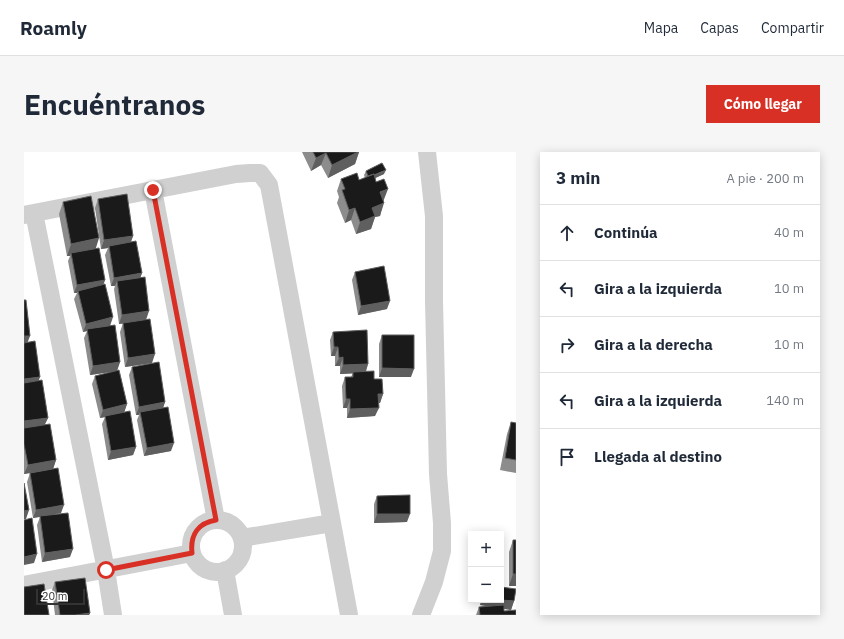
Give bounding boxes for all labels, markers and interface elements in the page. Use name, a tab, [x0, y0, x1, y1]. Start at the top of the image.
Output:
text: Roamly	[20, 16, 87, 40]
text: Mapa	[644, 19, 678, 37]
text: Capas	[700, 19, 739, 37]
text: Compartir	[761, 19, 824, 37]
button: Cómo llegar	[706, 85, 820, 123]
text: Encuéntranos	[24, 86, 205, 123]
text: 3 min	[556, 167, 600, 189]
text: A pie · 200 m	[726, 170, 804, 187]
route end	[144, 181, 162, 199]
icon: ahead	[556, 222, 578, 244]
text: Continúa	[594, 223, 658, 242]
text: 40 m	[774, 224, 804, 241]
icon: left	[556, 278, 578, 300]
text: Gira a la izquierda	[594, 279, 722, 298]
text: 10 m	[774, 280, 804, 297]
icon: right	[556, 334, 578, 356]
text: Gira a la derecha	[594, 335, 713, 354]
text: 10 m	[774, 336, 804, 353]
icon: left	[556, 390, 578, 412]
text: Gira a la izquierda	[594, 391, 722, 410]
text: 140 m	[766, 392, 804, 409]
icon: arrive	[556, 446, 578, 468]
text: Llegada al destino	[594, 447, 722, 466]
map controls	[468, 531, 504, 603]
button: +	[468, 531, 504, 567]
route start	[97, 561, 115, 579]
button: −	[468, 567, 504, 603]
scale bar	[36, 587, 85, 606]
text: 20 m	[42, 589, 67, 603]

